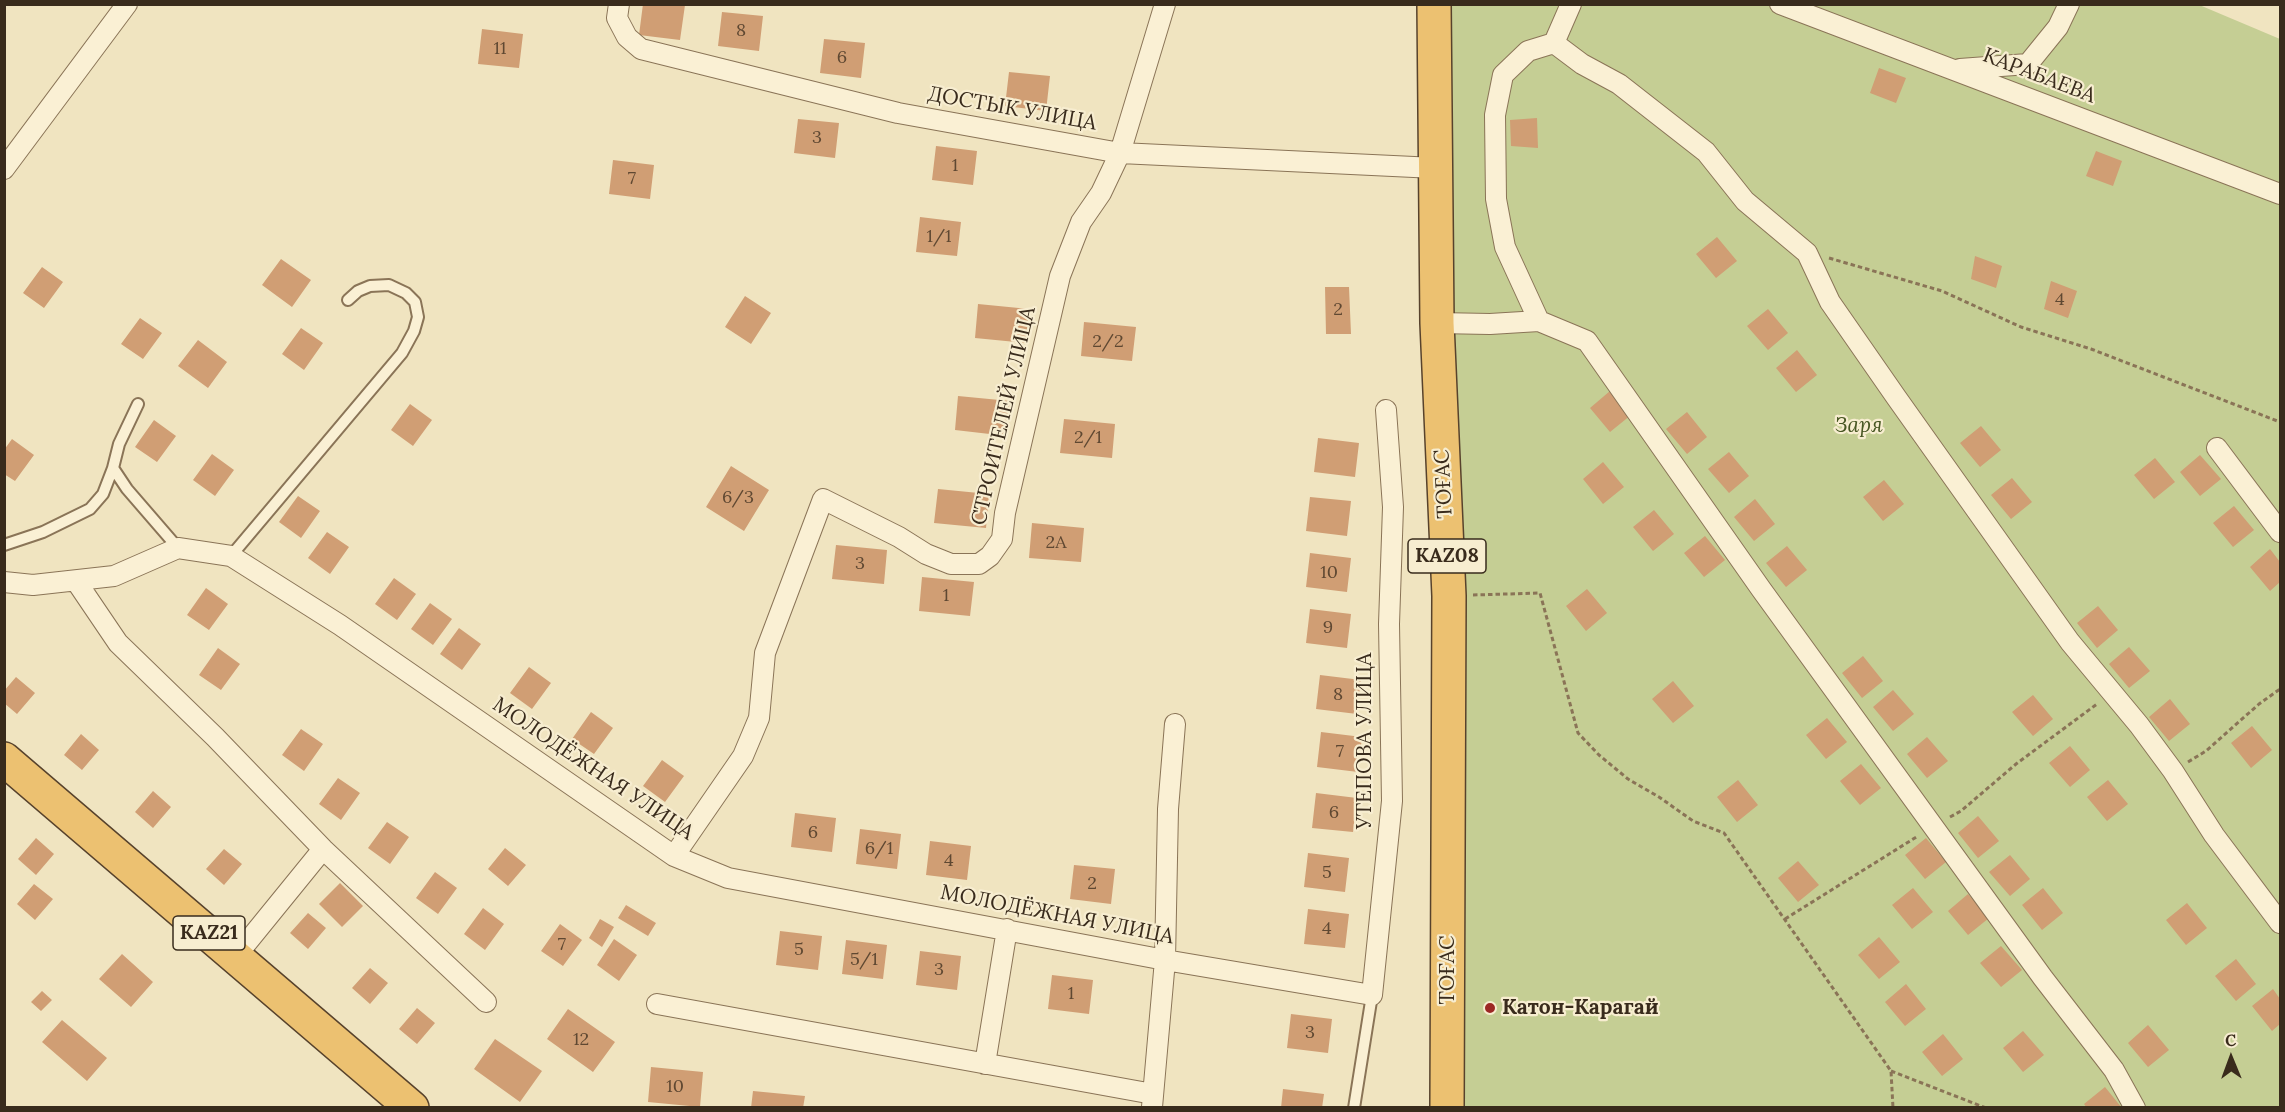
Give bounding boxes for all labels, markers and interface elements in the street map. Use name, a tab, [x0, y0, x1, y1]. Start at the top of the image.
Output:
house number: 8	[736, 20, 746, 42]
house number: 11	[493, 38, 507, 60]
street label: КАРАБАЕВА	[1979, 43, 2099, 109]
house number: 6	[837, 47, 847, 69]
street label: ДОСТЫК УЛИЦА	[926, 82, 1098, 136]
house number: 3	[812, 127, 822, 149]
house number: 1	[952, 155, 958, 177]
house number: 7	[628, 168, 636, 190]
house number: 1/1	[926, 226, 952, 248]
house number: 4	[2055, 289, 2065, 311]
house number: 2	[1333, 299, 1343, 321]
street label: СТРОИТЕЛЕЙ УЛИЦА	[967, 304, 1041, 528]
house number: 2/2	[1092, 331, 1124, 353]
park label: Заря	[1835, 413, 1883, 439]
house number: 2/1	[1074, 427, 1102, 449]
street label: ТОҒАС	[1430, 449, 1458, 519]
house number: 6/3	[722, 487, 754, 509]
house number: 2А	[1046, 532, 1066, 554]
road number: KAZ08	[1408, 539, 1486, 573]
house number: 3	[855, 553, 865, 575]
house number: 10	[1320, 562, 1338, 584]
house number: 1	[943, 585, 949, 607]
house number: 9	[1323, 617, 1333, 639]
street label: УТЕПОВА УЛИЦА	[1352, 653, 1378, 829]
house number: 8	[1333, 684, 1343, 706]
street label: МОЛОДЁЖНАЯ УЛИЦА	[488, 692, 698, 846]
house number: 7	[1336, 741, 1344, 763]
house number: 6	[1329, 802, 1339, 824]
house number: 6	[808, 822, 818, 844]
house number: 6/1	[865, 838, 893, 860]
house number: 4	[944, 850, 954, 872]
house number: 5	[1322, 862, 1332, 884]
house number: 2	[1087, 873, 1097, 895]
street label: МОЛОДЁЖНАЯ УЛИЦА	[938, 880, 1176, 950]
road number: KAZ21	[173, 916, 245, 950]
house number: 4	[1322, 918, 1332, 940]
house number: 7	[558, 934, 566, 956]
street label: ТОҒАС	[1435, 935, 1461, 1005]
house number: 5	[794, 939, 804, 961]
house number: 5/1	[850, 949, 878, 971]
house number: 3	[934, 959, 944, 981]
house number: 1	[1068, 983, 1074, 1005]
place label: Катон-Карагай	[1502, 995, 1659, 1021]
marker: Катон-Карагай	[1483, 1001, 1497, 1015]
house number: 3	[1305, 1022, 1315, 1044]
north arrow	[2201, 1028, 2261, 1088]
house number: 12	[573, 1029, 589, 1051]
text: С	[2225, 1030, 2236, 1050]
house number: 10	[666, 1076, 684, 1098]

